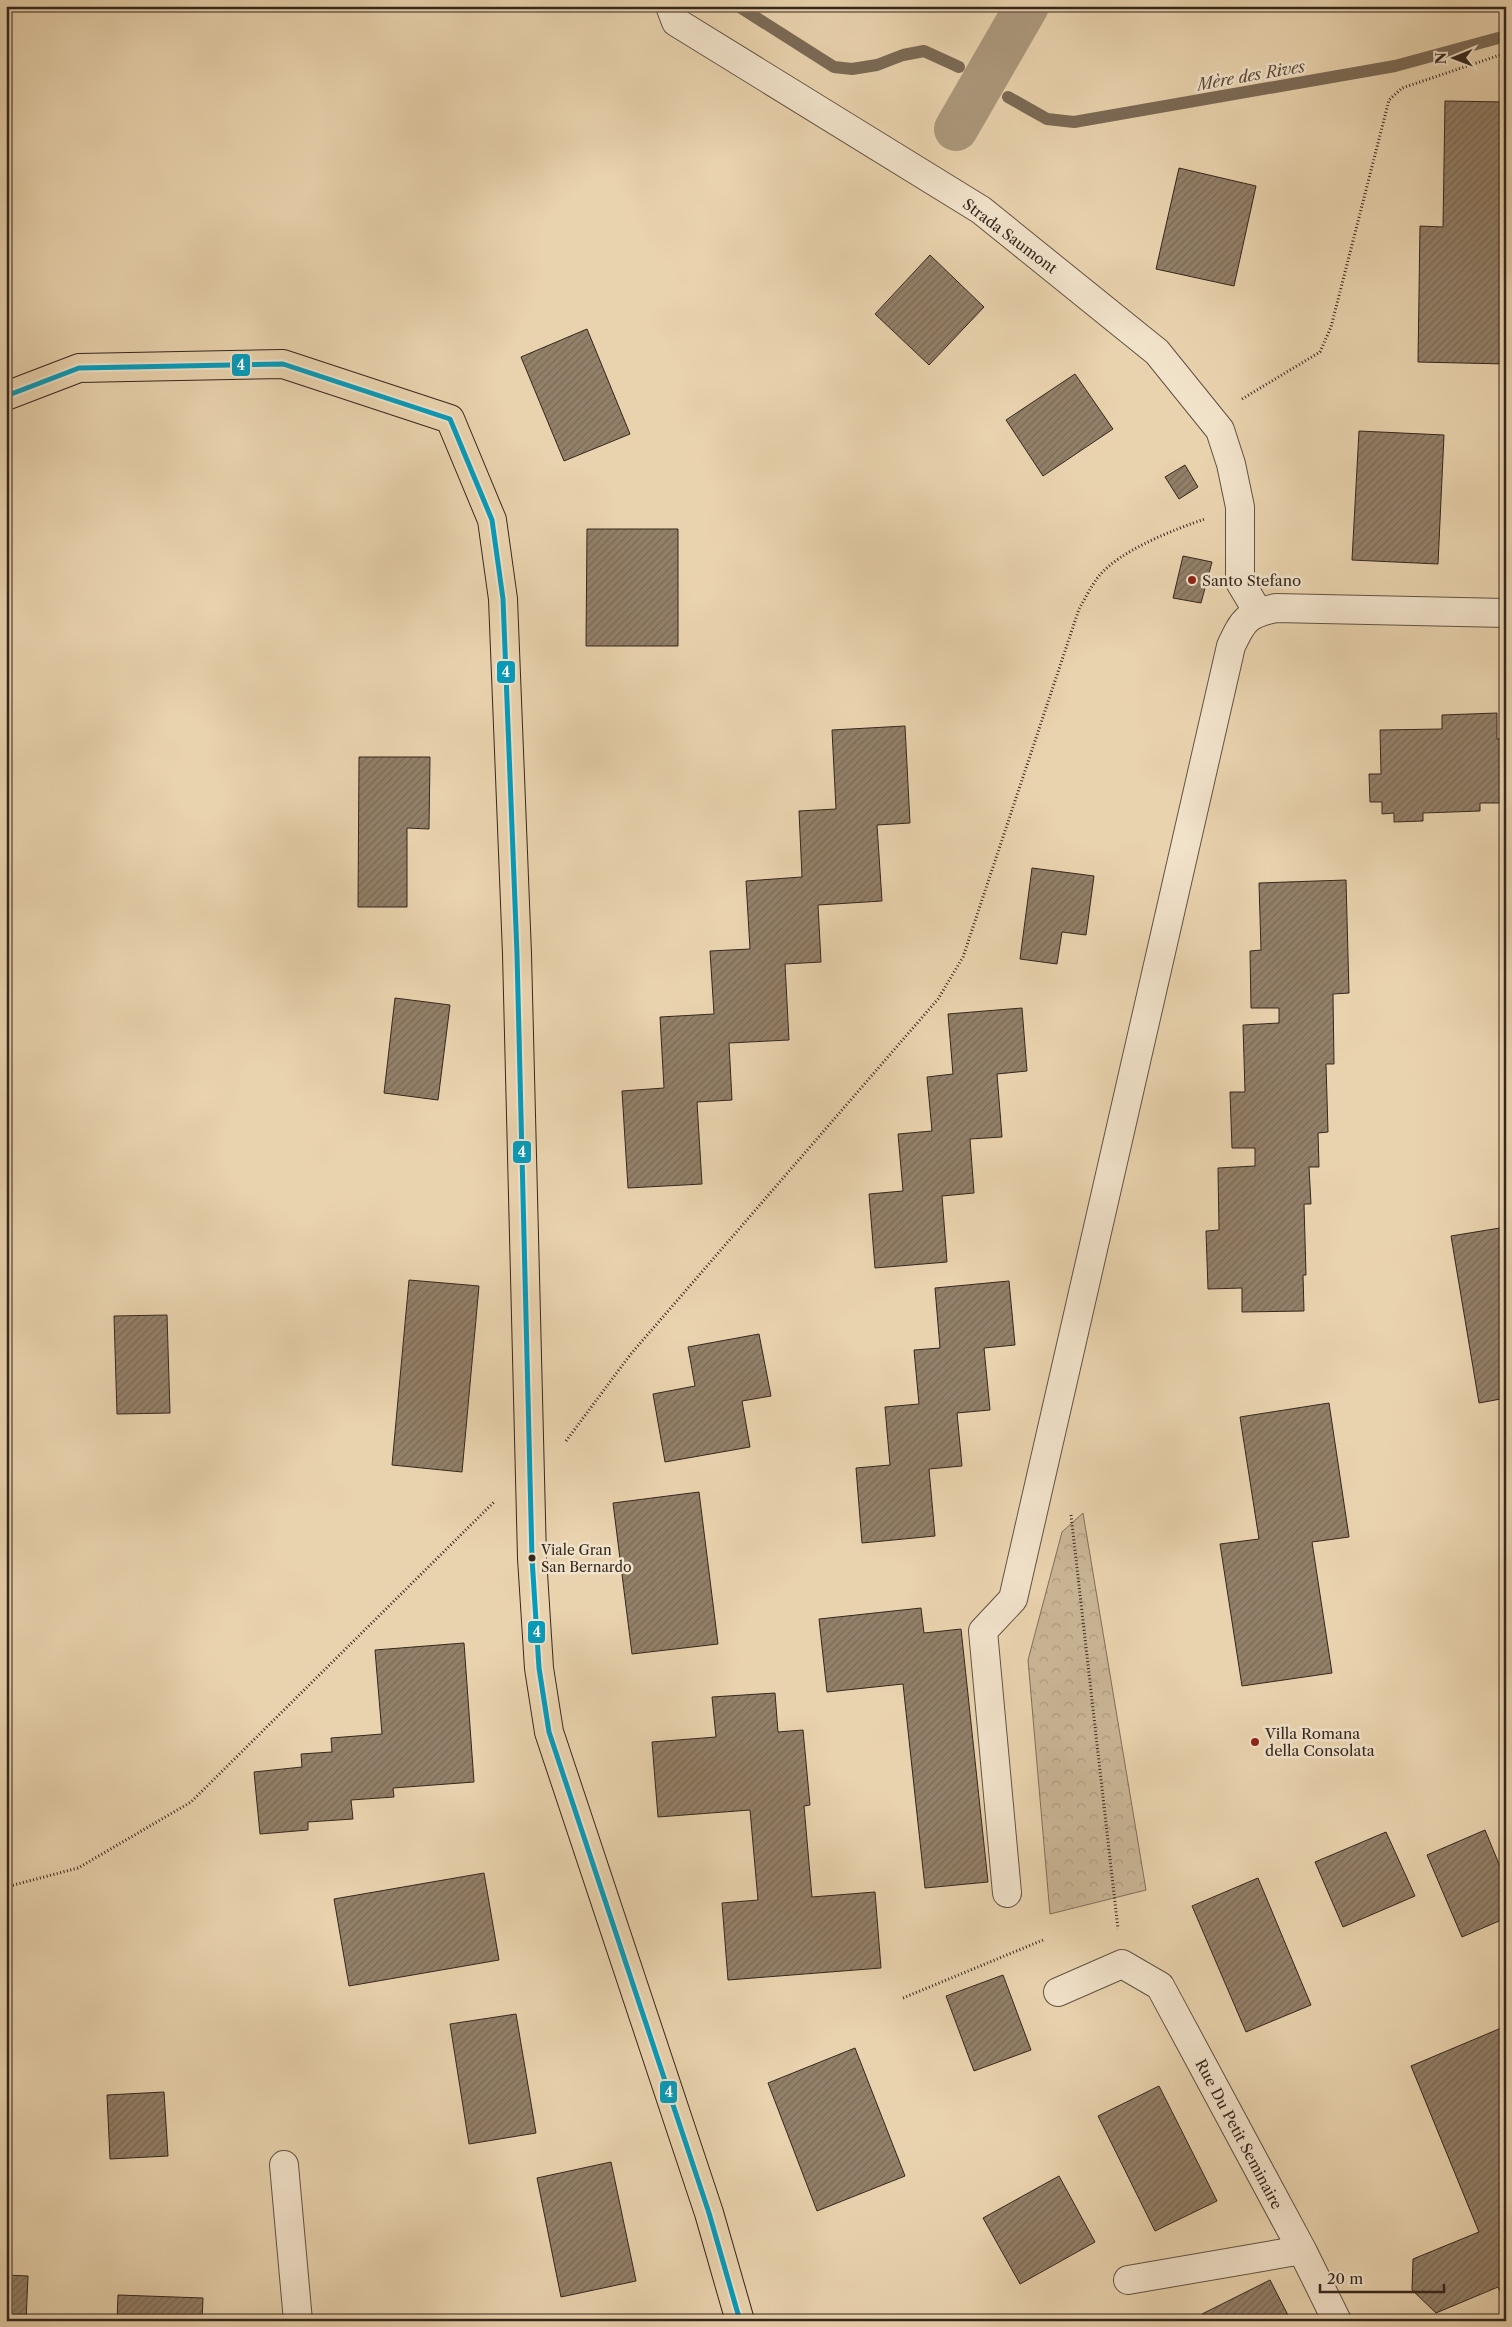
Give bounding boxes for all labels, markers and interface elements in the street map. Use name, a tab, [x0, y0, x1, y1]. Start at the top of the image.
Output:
north arrow	[1430, 32, 1480, 82]
text: N	[1432, 52, 1450, 64]
water label: Mère des Rives	[1193, 56, 1307, 95]
street label: Strada Saumont	[959, 194, 1061, 278]
line badge: 4	[231, 353, 251, 377]
text: 4	[237, 356, 245, 374]
place label: Santo Stefano	[1202, 571, 1301, 590]
marker: Santo Stefano	[1186, 574, 1198, 586]
line badge: 4	[496, 660, 516, 684]
text: 4	[502, 663, 510, 681]
line badge: 4	[512, 1140, 532, 1164]
text: 4	[518, 1143, 526, 1161]
place label: Viale Gran San Bernardo	[540, 1541, 632, 1576]
marker: Viale Gran San Bernardo	[527, 1553, 537, 1563]
line badge: 4	[527, 1620, 546, 1644]
text: 4	[533, 1623, 541, 1641]
place label: Villa Romana della Consolata	[1264, 1724, 1375, 1760]
marker: Villa Romana della Consolata	[1249, 1736, 1261, 1748]
street label: Rue Du Petit Seminaire	[1191, 2056, 1287, 2212]
line badge: 4	[659, 2080, 678, 2104]
text: 4	[665, 2083, 673, 2101]
scale bar	[1320, 2262, 1443, 2294]
text: 20 m	[1327, 2269, 1363, 2288]

